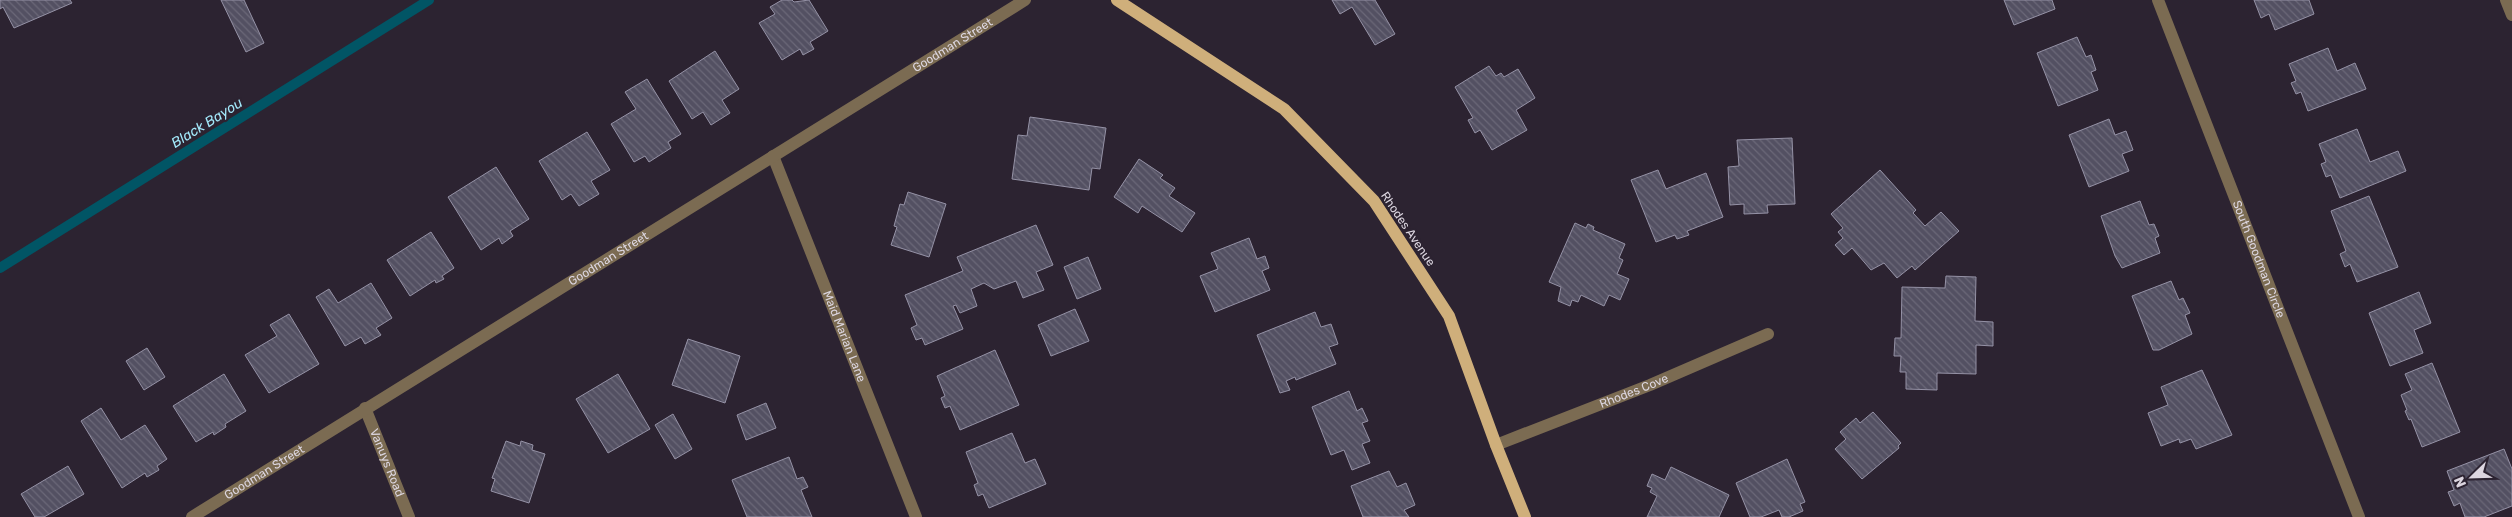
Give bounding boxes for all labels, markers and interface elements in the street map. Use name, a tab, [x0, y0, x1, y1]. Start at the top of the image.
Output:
street label: Goodman Street	[910, 15, 995, 75]
water label: Black Bayou	[168, 94, 246, 152]
street label: Rhodes Avenue	[1378, 189, 1438, 269]
street label: South Goodman Circle	[2230, 198, 2288, 320]
street label: Goodman Street	[566, 228, 651, 289]
street label: Maid Marian Lane	[820, 289, 869, 384]
street label: Rhodes Cove	[1597, 371, 1671, 411]
street label: Vanuys Road	[367, 427, 407, 499]
street label: Goodman Street	[222, 442, 307, 502]
north arrow	[2447, 452, 2497, 502]
text: N	[2451, 474, 2470, 490]

